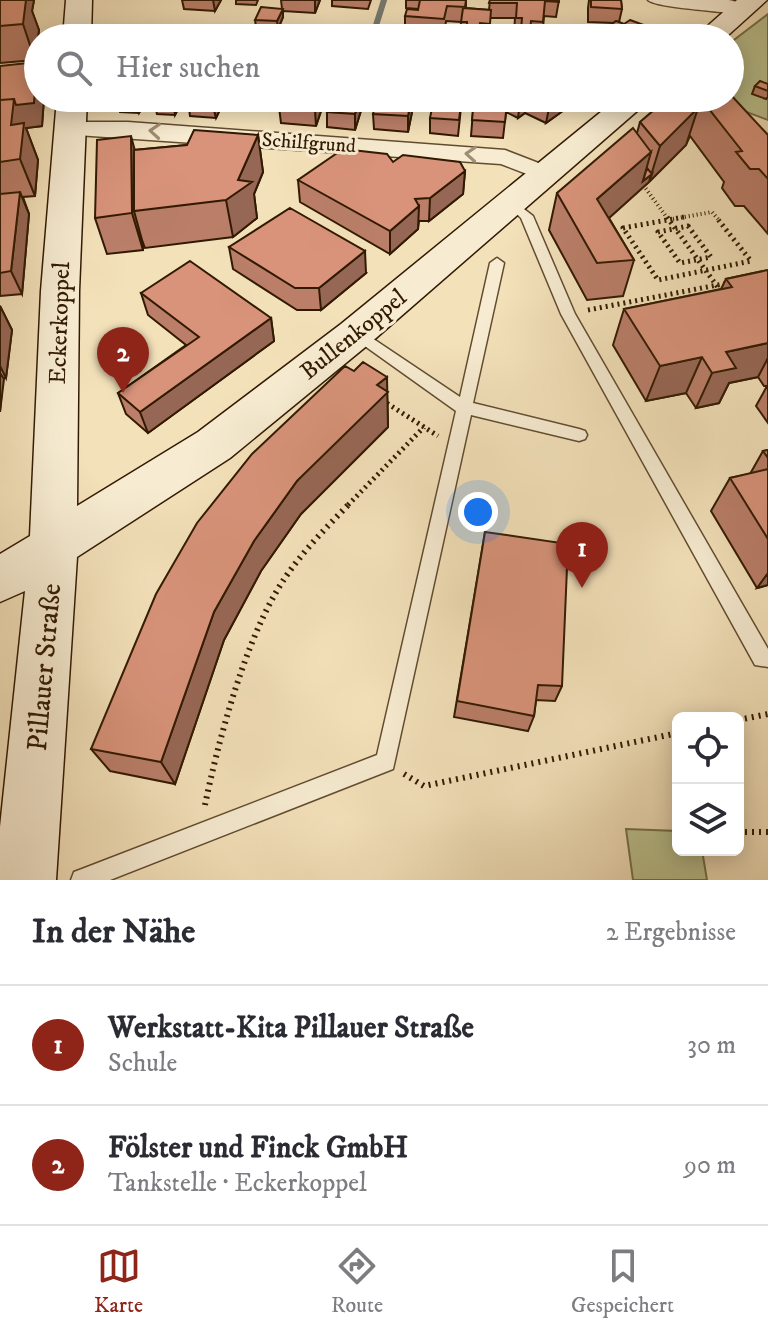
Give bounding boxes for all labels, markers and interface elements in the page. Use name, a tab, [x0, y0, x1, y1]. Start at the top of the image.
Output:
search box	[24, 24, 744, 112]
icon: search	[52, 46, 96, 90]
text: Hier suchen	[116, 50, 260, 87]
one-way arrow	[148, 123, 161, 140]
street label: Schilfgrund	[261, 128, 357, 159]
one-way arrow	[464, 146, 477, 163]
street label: Eckerkoppel	[43, 261, 77, 385]
street label: Bullenkoppel	[294, 282, 413, 387]
pin: 2	[97, 327, 149, 393]
your location	[458, 492, 498, 532]
pin: 1	[556, 522, 608, 588]
street label: Pillauer Straße	[20, 582, 69, 752]
map controls	[672, 712, 744, 856]
button: locate	[672, 712, 744, 784]
button: layers	[672, 784, 744, 856]
text: In der Nähe	[32, 911, 195, 953]
text: 2 Ergebnisse	[606, 916, 736, 949]
text: Werkstatt-Kita Pillauer Straße	[108, 1010, 474, 1047]
text: 1	[53, 1029, 63, 1062]
text: 30 m	[687, 1029, 736, 1062]
text: Schule	[108, 1047, 177, 1080]
text: Fölster und Finck GmbH	[108, 1130, 408, 1167]
text: 2	[52, 1149, 64, 1182]
text: 90 m	[684, 1149, 736, 1182]
text: Tankstelle · Eckerkoppel	[108, 1167, 367, 1200]
tab: Karte	[94, 1244, 143, 1319]
tab: Route	[331, 1244, 383, 1319]
tab: Gespeichert	[571, 1244, 674, 1319]

